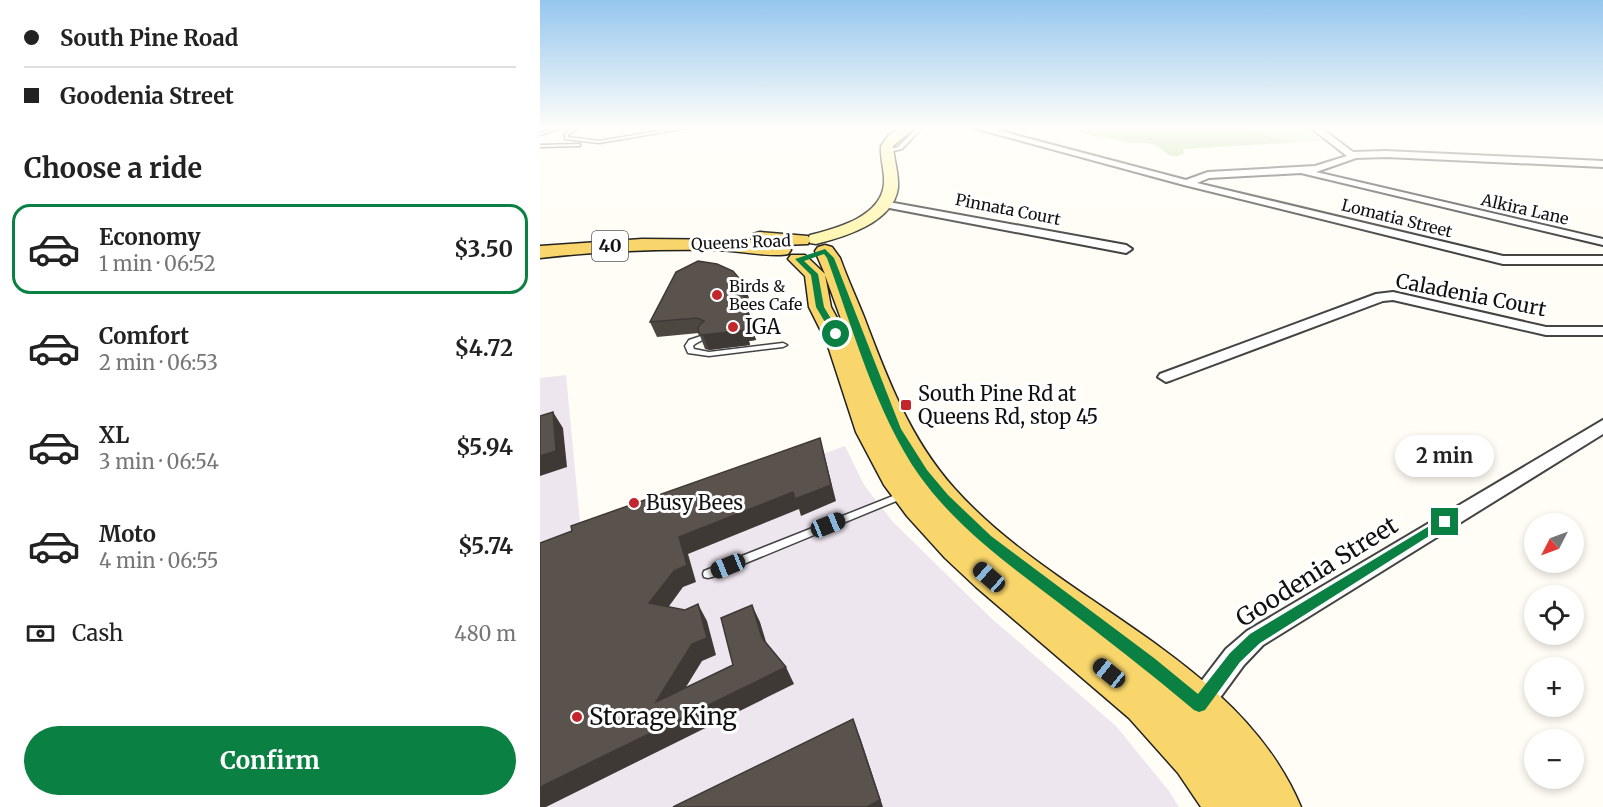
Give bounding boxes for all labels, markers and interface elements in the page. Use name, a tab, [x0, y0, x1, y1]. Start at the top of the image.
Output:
text: South Pine Road	[60, 24, 238, 52]
text: Goodenia Street	[60, 82, 234, 110]
text: Choose a ride	[24, 151, 202, 185]
street label: Pinnata Court	[954, 189, 1063, 229]
street label: Alkira Lane	[1478, 189, 1571, 229]
street label: Lomatia Street	[1340, 195, 1455, 242]
icon: car	[27, 222, 81, 276]
text: Economy	[99, 223, 200, 251]
street label: Queens Road	[691, 230, 792, 254]
road number: 40	[592, 231, 628, 261]
text: $3.50	[454, 235, 513, 263]
text: 1 min · 06:52	[99, 251, 216, 276]
street label: Caladenia Court	[1394, 268, 1549, 321]
place label: Birds & Bees Cafe	[729, 276, 802, 314]
marker: Birds & Bees Cafe	[710, 288, 724, 302]
place label: IGA	[745, 314, 781, 339]
marker: IGA	[726, 320, 740, 334]
route start	[822, 320, 849, 347]
icon: car	[27, 321, 81, 375]
text: Comfort	[99, 322, 189, 350]
text: $4.72	[454, 334, 513, 362]
text: 2 min · 06:53	[99, 350, 218, 375]
place label: South Pine Rd at Queens Rd, stop 45	[918, 381, 1098, 429]
marker: South Pine Rd at Queens Rd, stop 45	[899, 398, 913, 412]
icon: car	[27, 420, 81, 474]
text: XL	[99, 421, 129, 449]
text: $5.94	[456, 433, 513, 461]
callout: 2 min	[1396, 435, 1494, 477]
text: 2 min	[1416, 443, 1473, 468]
text: 3 min · 06:54	[99, 449, 219, 474]
place label: Busy Bees	[646, 490, 743, 515]
marker: Busy Bees	[627, 496, 641, 510]
route end	[1431, 508, 1458, 535]
street label: Goodenia Street	[1230, 509, 1404, 634]
car	[808, 510, 848, 540]
north arrow	[1524, 513, 1584, 573]
map controls	[1524, 513, 1584, 789]
icon: car	[27, 519, 81, 573]
text: Moto	[99, 520, 156, 548]
text: $5.74	[458, 532, 513, 560]
text: 4 min · 06:55	[99, 548, 218, 573]
car	[708, 551, 748, 581]
car	[970, 558, 1008, 596]
button: locate	[1524, 585, 1584, 645]
icon: cash	[24, 617, 57, 650]
text: Cash	[72, 619, 123, 647]
text: 480 m	[454, 621, 516, 646]
car	[1089, 655, 1129, 691]
button: +	[1524, 657, 1584, 717]
place label: Storage King	[589, 701, 737, 732]
marker: Storage King	[570, 710, 584, 724]
button: Confirm	[24, 726, 516, 795]
button: −	[1524, 729, 1584, 789]

